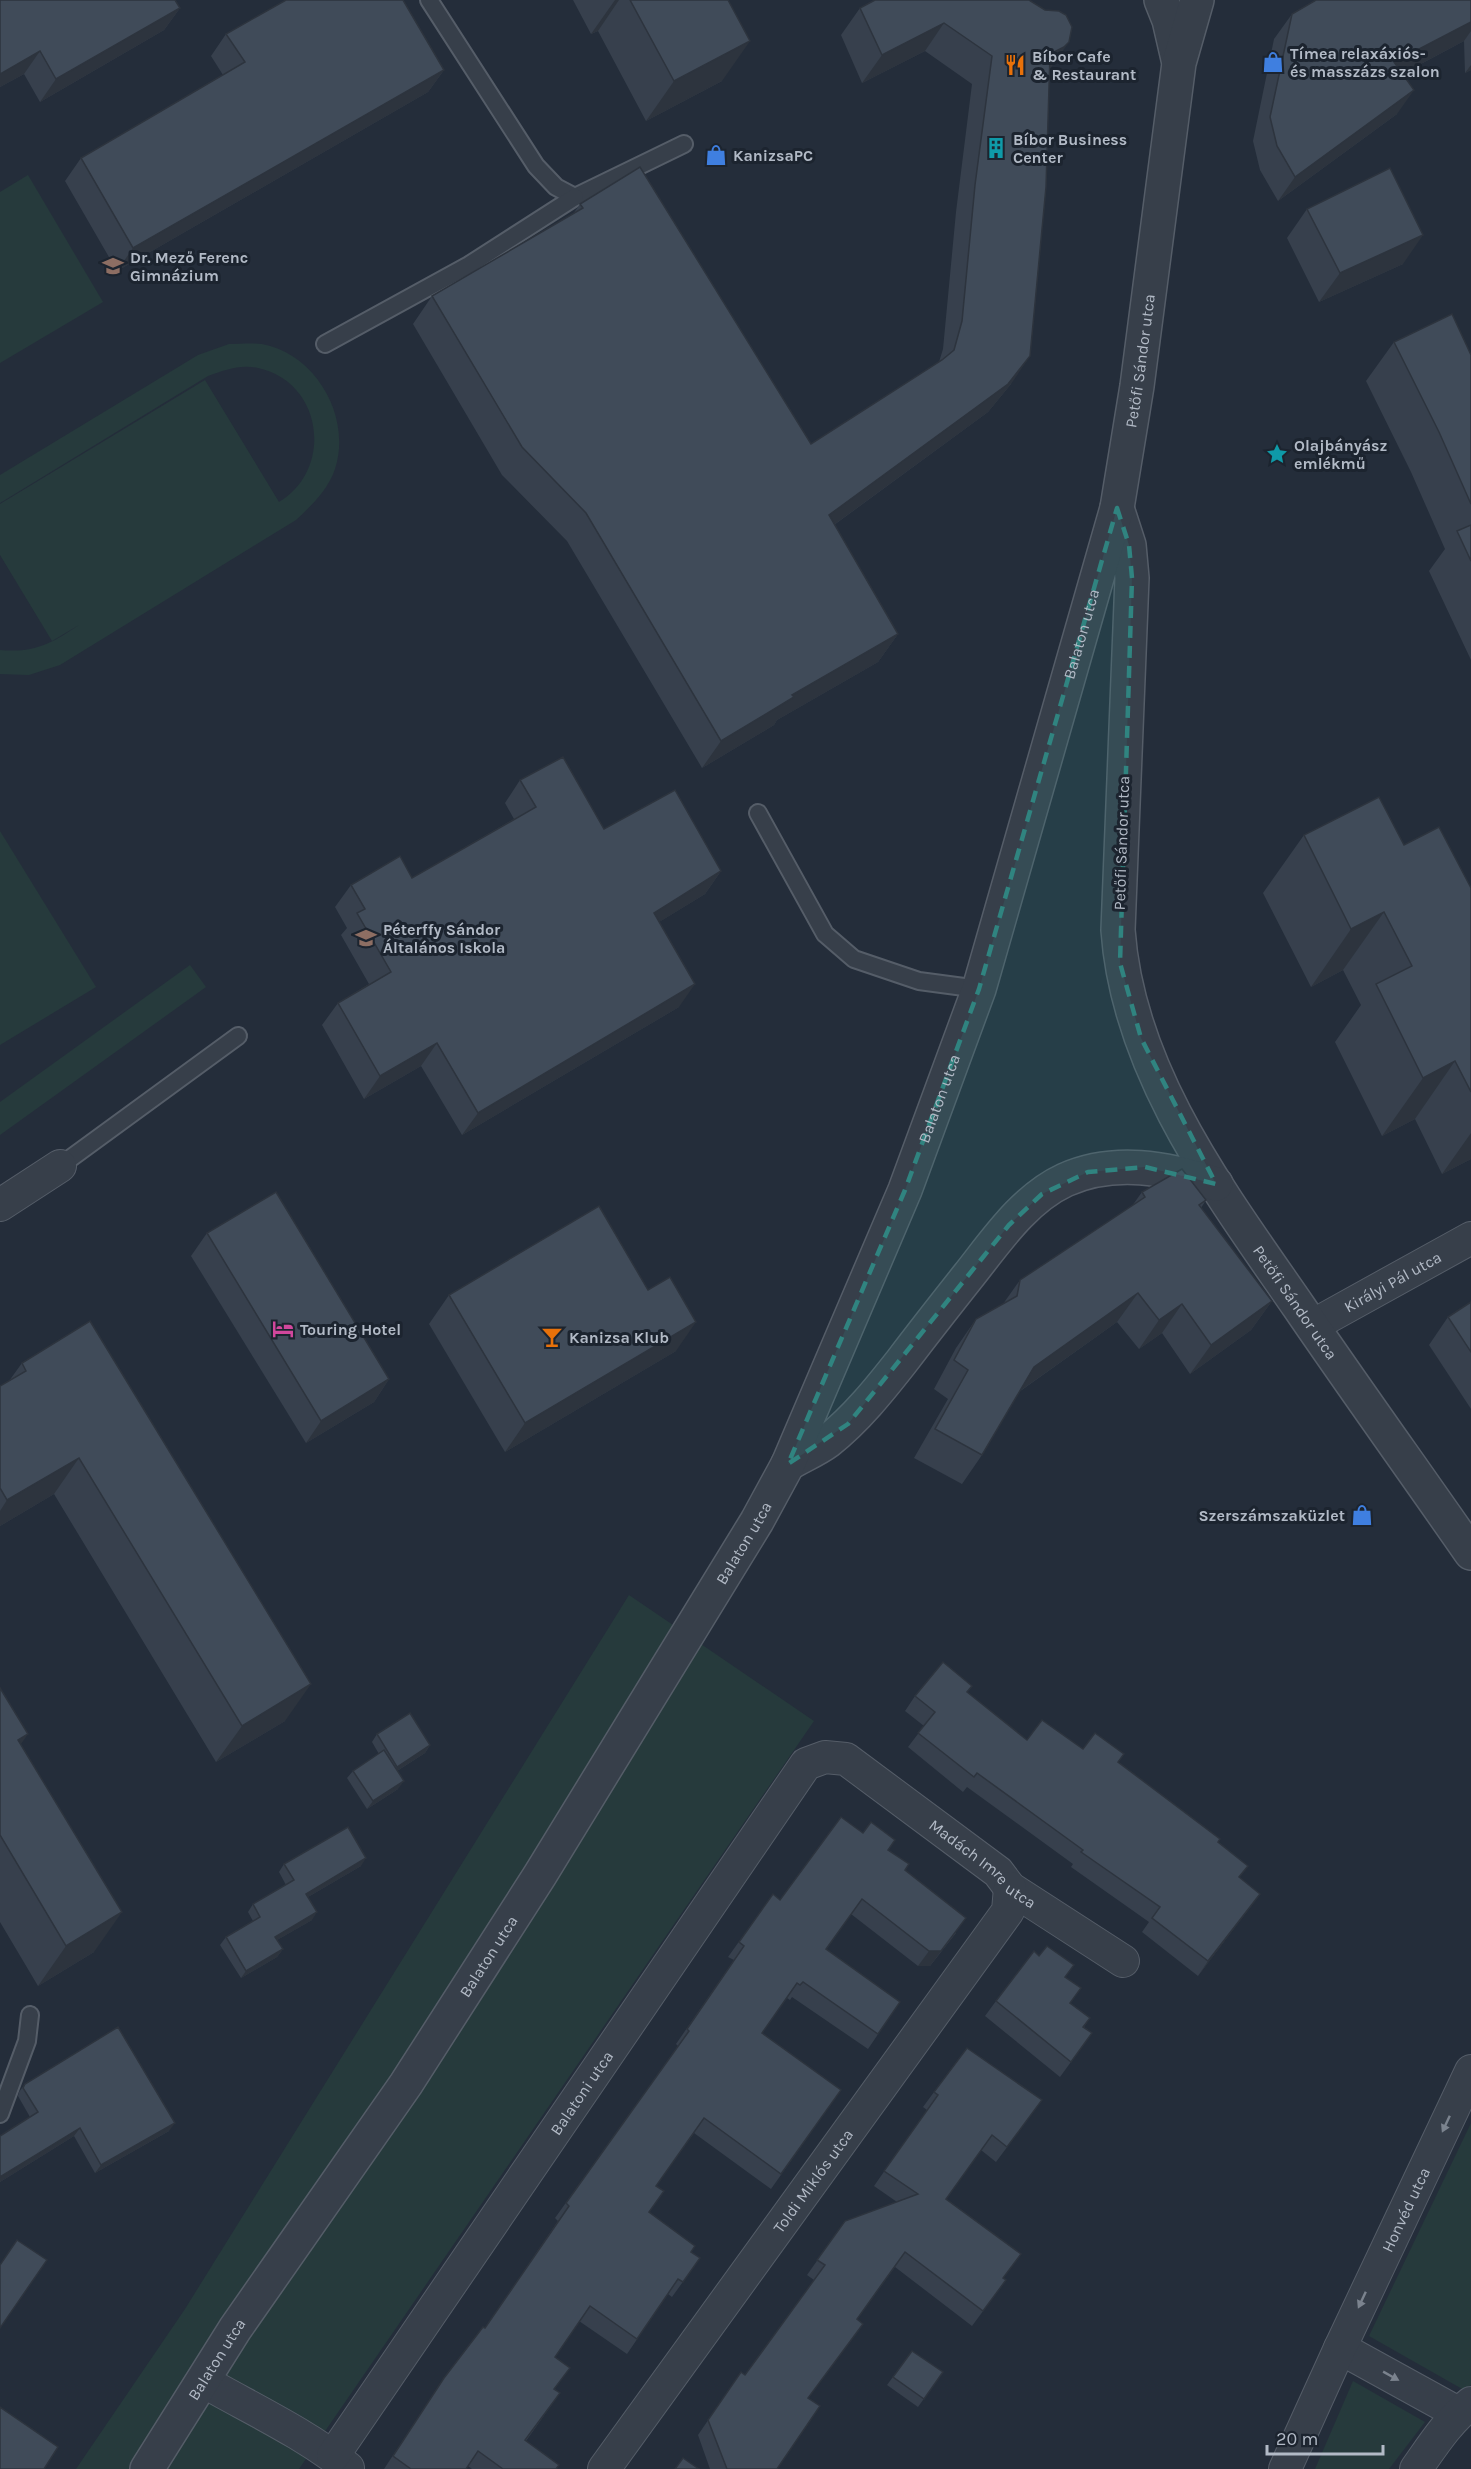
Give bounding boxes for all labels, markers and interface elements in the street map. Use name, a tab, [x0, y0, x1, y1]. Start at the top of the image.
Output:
place label: Tímea relaxáxiós- és masszázs szalon	[1290, 44, 1440, 81]
place label: Bíbor Cafe & Restaurant	[1032, 47, 1136, 84]
shop icon: Tímea relaxáxiós- és masszázs szalon	[1261, 50, 1285, 74]
restaurant icon: Bíbor Cafe & Restaurant	[1003, 53, 1027, 77]
place label: Bíbor Business Center	[1013, 130, 1127, 167]
building icon: Bíbor Business Center	[984, 136, 1008, 160]
shop icon: KanizsaPC	[704, 143, 728, 167]
place label: KanizsaPC	[733, 146, 813, 165]
place label: Dr. Mező Ferenc Gimnázium	[130, 248, 248, 285]
school or university icon: Dr. Mező Ferenc Gimnázium	[101, 254, 125, 278]
street label: Petőfi Sándor utca	[1121, 293, 1159, 429]
place label: Olajbányász emlékmű	[1294, 436, 1388, 473]
place icon: Olajbányász emlékmű	[1265, 442, 1289, 466]
street label: Balaton utca	[1059, 587, 1103, 681]
street label: Petőfi Sándor utca	[1110, 775, 1133, 911]
place label: Péterffy Sándor Általános Iskola	[383, 920, 505, 957]
school or university icon: Péterffy Sándor Általános Iskola	[354, 926, 378, 950]
street label: Balaton utca	[914, 1052, 964, 1146]
street label: Petőfi Sándor utca	[1249, 1242, 1341, 1363]
street label: Királyi Pál utca	[1341, 1247, 1445, 1316]
hotel icon: Touring Hotel	[271, 1317, 295, 1341]
place label: Touring Hotel	[300, 1320, 401, 1339]
bar icon: Kanizsa Klub	[540, 1325, 564, 1349]
place label: Kanizsa Klub	[569, 1328, 669, 1347]
street label: Balaton utca	[712, 1498, 776, 1588]
shop icon: Szerszámszaküzlet	[1350, 1503, 1374, 1527]
place label: Szerszámszaküzlet	[1198, 1506, 1345, 1525]
street label: Madách Imre utca	[925, 1815, 1039, 1912]
street label: Balaton utca	[455, 1912, 522, 2001]
street label: Balatoni utca	[546, 2047, 617, 2139]
one-way arrow	[1441, 2115, 1450, 2132]
street label: Toldi Miklós utca	[769, 2125, 857, 2237]
street label: Honvéd utca	[1378, 2164, 1434, 2255]
one-way arrow	[1358, 2292, 1367, 2309]
street label: Balaton utca	[184, 2315, 250, 2404]
one-way arrow	[1383, 2371, 1400, 2381]
scale bar	[1267, 2418, 1382, 2456]
text: 20 m	[1276, 2428, 1318, 2450]

